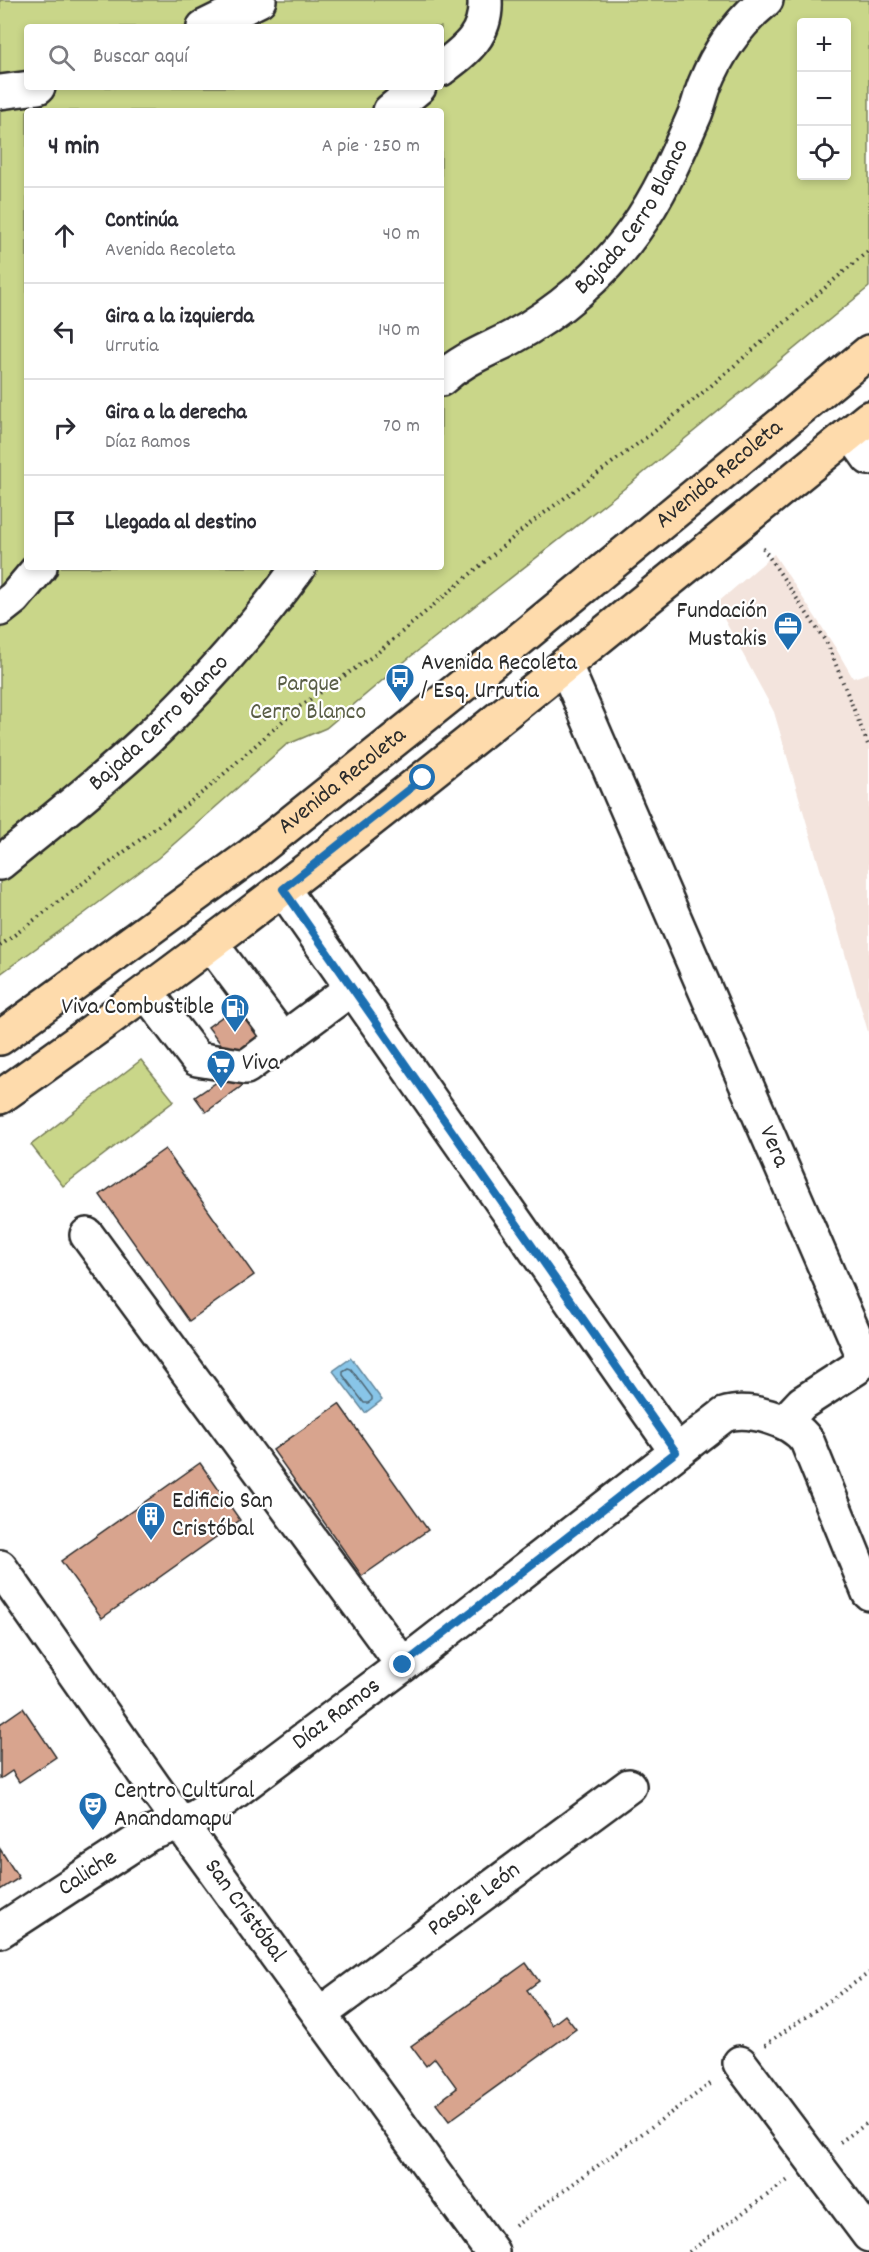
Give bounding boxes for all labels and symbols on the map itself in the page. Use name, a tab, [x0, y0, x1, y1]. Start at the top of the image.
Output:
street label: Bajada Cerro Blanco	[567, 134, 699, 304]
street label: Avenida Recoleta	[648, 412, 791, 538]
place label: Fundación Mustakis	[677, 595, 767, 657]
office icon: Fundación Mustakis	[772, 610, 804, 652]
place label: Avenida Recoleta / Esq. Urrutia	[421, 647, 578, 709]
street label: Bajada Cerro Blanco	[82, 648, 238, 800]
bus stop icon: Avenida Recoleta / Esq. Urrutia	[384, 662, 416, 704]
park label: Parque Cerro Blanco	[250, 668, 366, 730]
street label: Avenida Recoleta	[271, 719, 415, 844]
route start	[409, 764, 435, 790]
place label: Viva Combustible	[62, 991, 214, 1025]
fuel station icon: Viva Combustible	[219, 992, 251, 1034]
place label: Viva	[242, 1047, 280, 1081]
supermarket icon: Viva	[205, 1048, 237, 1090]
street label: Vera	[749, 1121, 797, 1174]
place label: Edificio San Cristóbal	[172, 1485, 273, 1547]
building icon: Edificio San Cristóbal	[135, 1500, 167, 1542]
route end	[389, 1651, 415, 1677]
street label: Díaz Ramos	[286, 1670, 388, 1759]
place label: Centro Cultural Anandamapu	[114, 1775, 255, 1837]
theatre icon: Centro Cultural Anandamapu	[77, 1790, 109, 1832]
street label: Caliche	[52, 1842, 124, 1906]
street label: San Cristóbal	[195, 1852, 294, 1970]
street label: Pasaje León	[421, 1854, 528, 1946]

